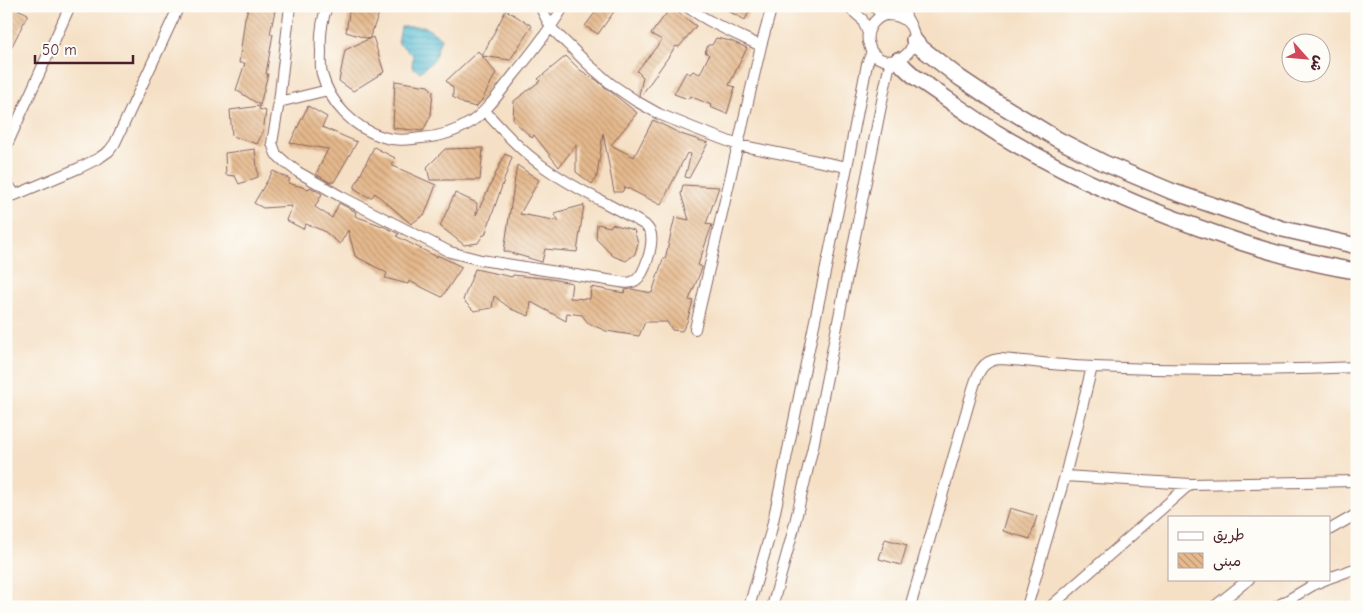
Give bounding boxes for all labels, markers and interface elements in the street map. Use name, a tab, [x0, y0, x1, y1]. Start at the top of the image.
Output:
scale bar	[35, 32, 132, 64]
north arrow	[1280, 32, 1330, 82]
text: 50 m	[42, 41, 77, 59]
text: ش	[1306, 53, 1328, 74]
legend	[1168, 516, 1330, 580]
text: طريق	[1213, 526, 1245, 544]
text: مبنى	[1213, 552, 1241, 571]

